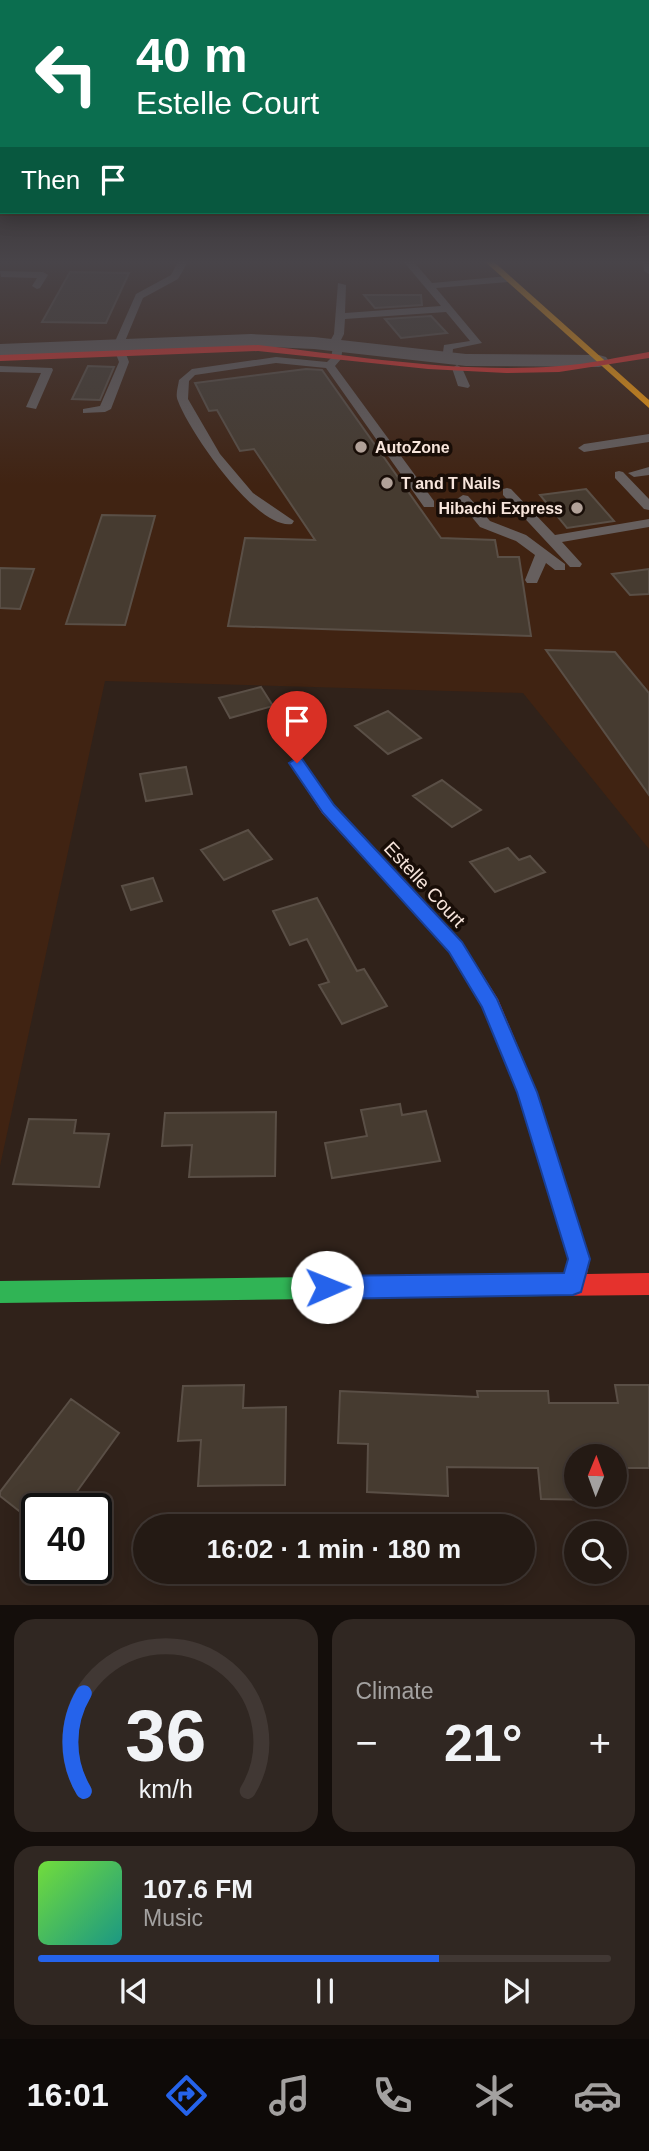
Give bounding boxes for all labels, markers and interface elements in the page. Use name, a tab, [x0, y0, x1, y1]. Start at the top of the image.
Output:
icon: left	[21, 28, 112, 119]
text: 40 m	[136, 28, 248, 82]
text: Estelle Court	[136, 85, 319, 121]
icon: arrive	[94, 161, 132, 199]
text: Then	[21, 165, 80, 195]
marker: AutoZone	[353, 439, 369, 455]
place label: AutoZone	[375, 439, 450, 456]
marker: T and T Nails	[379, 475, 395, 491]
place label: T and T Nails	[401, 475, 501, 492]
place label: Hibachi Express	[439, 500, 563, 517]
marker: Hibachi Express	[569, 500, 585, 516]
pin	[267, 691, 327, 763]
icon: arrive	[278, 702, 316, 740]
street label: Estelle Court	[380, 837, 470, 932]
position arrow	[290, 1250, 364, 1324]
north arrow	[564, 1444, 626, 1507]
map controls	[564, 1444, 627, 1584]
speed limit sign: 40	[21, 1493, 112, 1584]
button: search	[564, 1521, 627, 1584]
text: 16:02 · 1 min · 180 m	[207, 1534, 461, 1564]
text: Climate	[356, 1678, 433, 1704]
text: 36	[125, 1696, 206, 1777]
text: 21°	[444, 1714, 523, 1772]
text: −	[356, 1722, 378, 1764]
text: +	[589, 1722, 611, 1764]
text: km/h	[139, 1775, 193, 1803]
text: 107.6 FM	[143, 1874, 253, 1904]
text: Music	[143, 1905, 203, 1931]
icon: previous	[115, 1972, 153, 2010]
icon: pause	[306, 1972, 344, 2010]
icon: next	[497, 1972, 535, 2010]
icon: directions	[162, 2071, 211, 2120]
icon: music	[265, 2071, 314, 2120]
icon: phone	[368, 2071, 417, 2120]
icon: climate	[470, 2071, 519, 2120]
icon: car	[573, 2071, 622, 2120]
text: 16:01	[27, 2077, 109, 2113]

